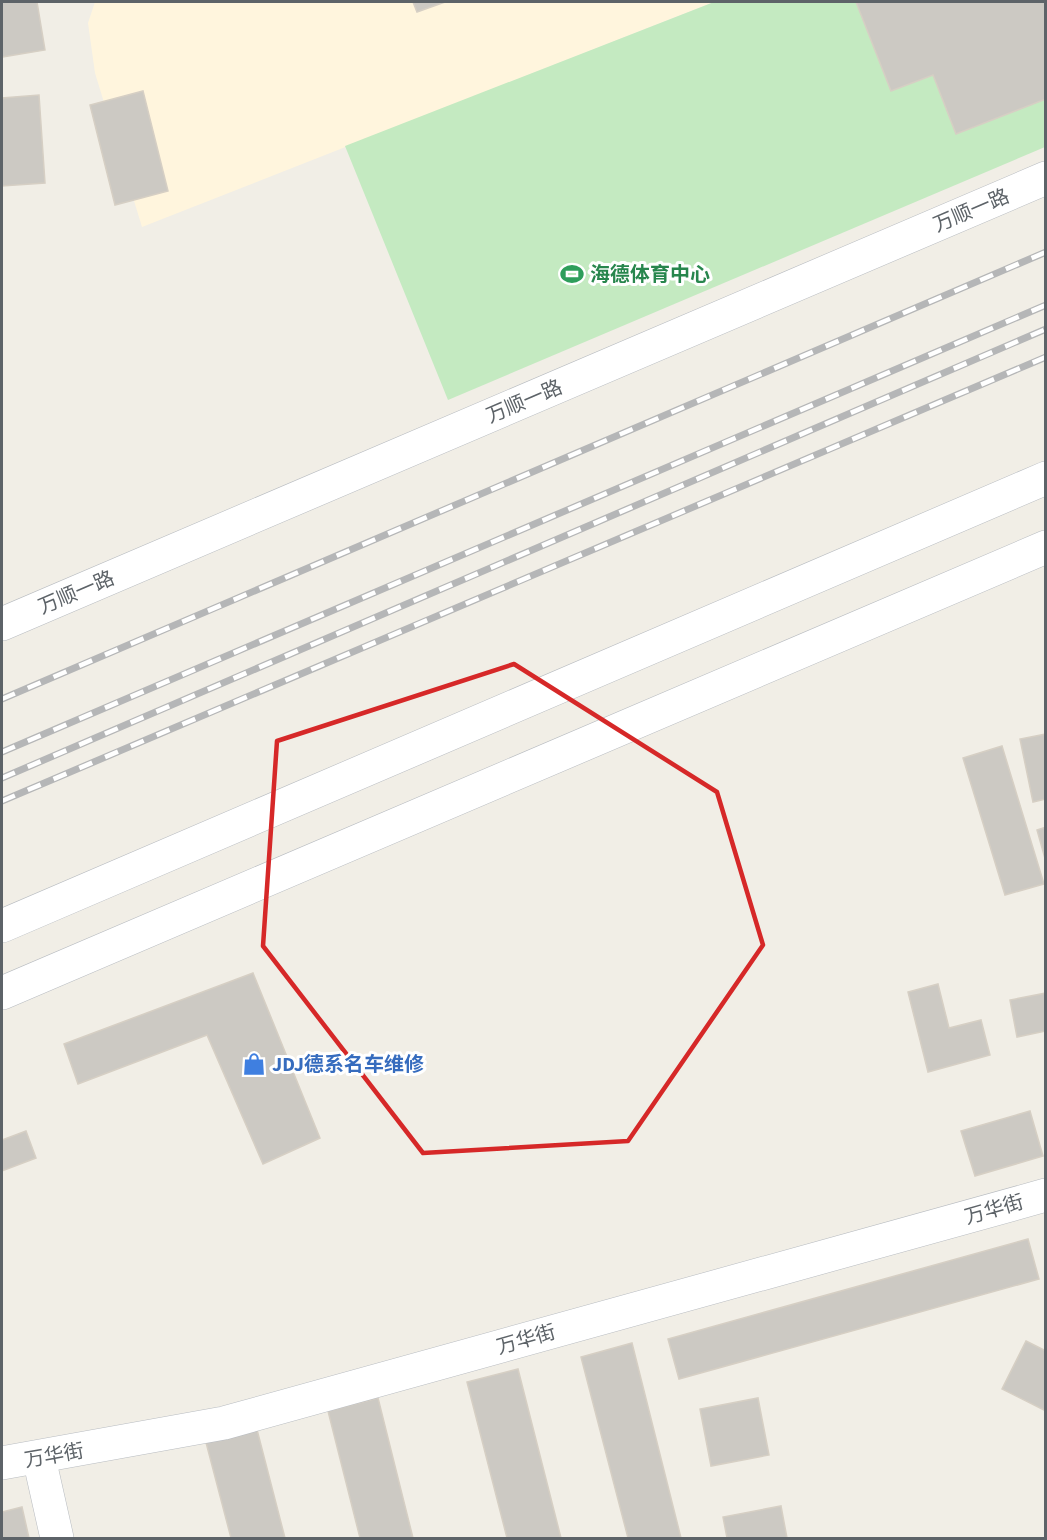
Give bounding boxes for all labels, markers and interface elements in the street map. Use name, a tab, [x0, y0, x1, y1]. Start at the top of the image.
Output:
street label: 万顺一路	[929, 182, 1014, 239]
sports icon: 海德体育中心	[559, 261, 585, 287]
place label: 海德体育中心	[590, 261, 710, 289]
street label: 万顺一路	[482, 373, 567, 430]
street label: 万顺一路	[34, 564, 119, 621]
shop icon: JDJ德系名车维修	[241, 1051, 267, 1077]
place label: JDJ德系名车维修	[272, 1051, 424, 1079]
street label: 万华街	[962, 1188, 1027, 1232]
street label: 万华街	[494, 1318, 559, 1362]
street label: 万华街	[22, 1437, 86, 1475]

